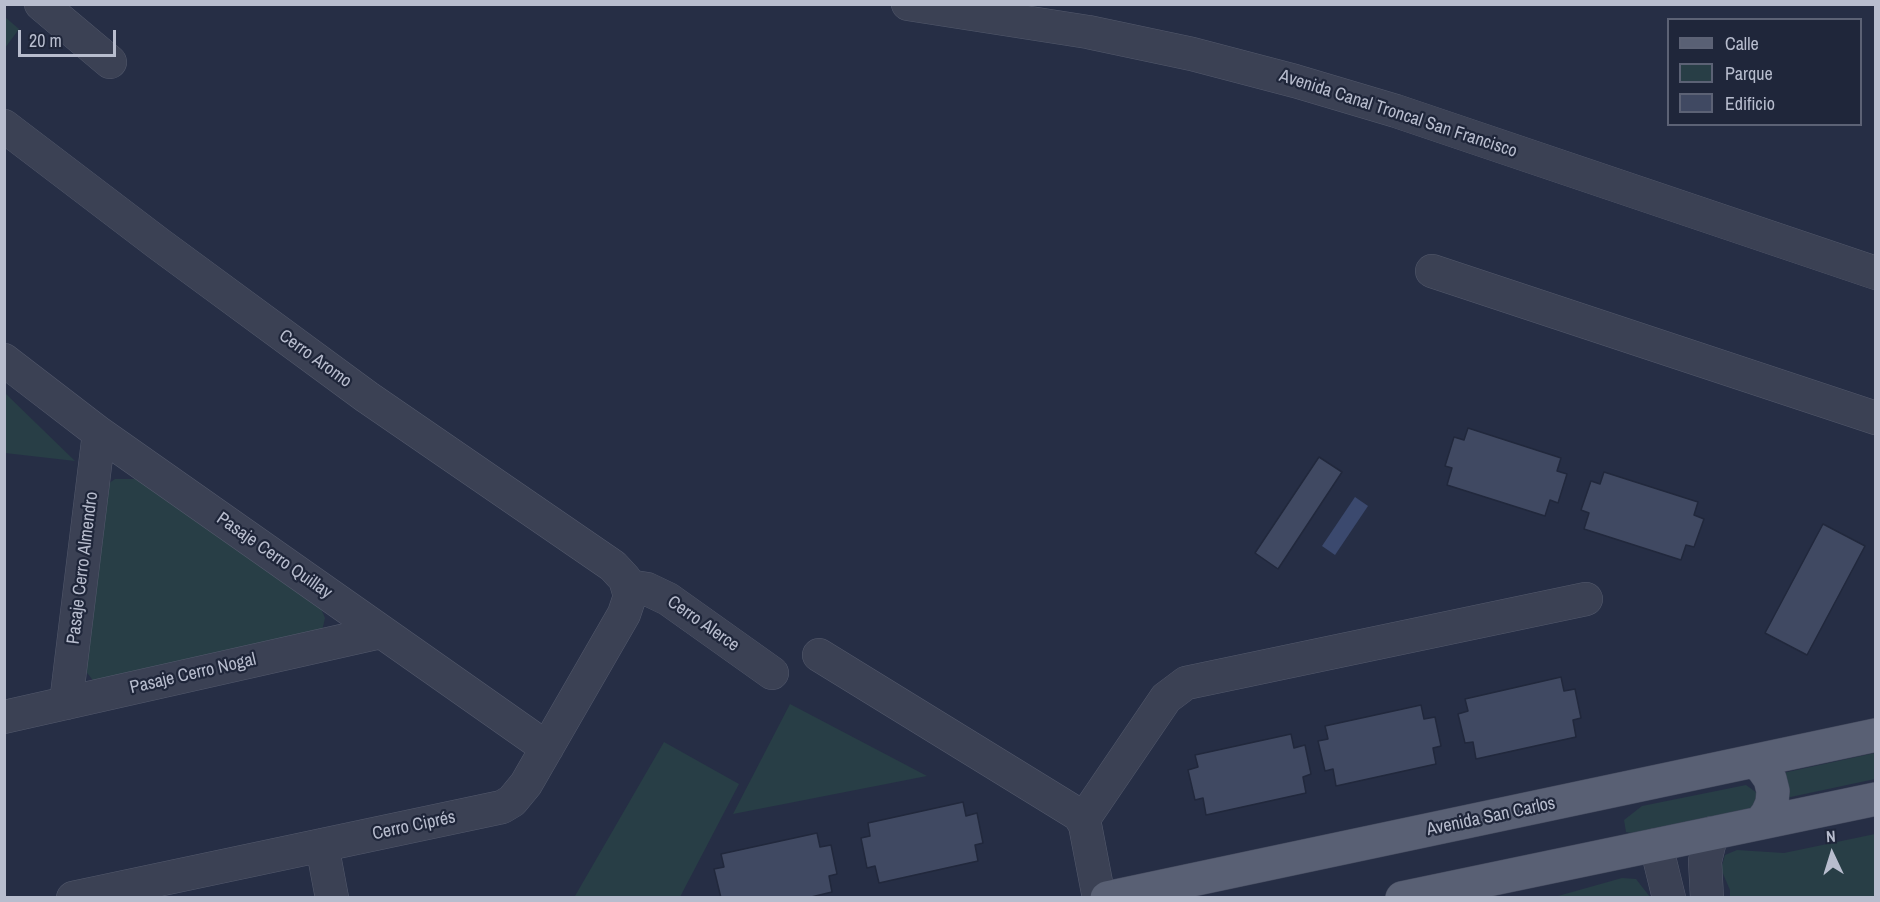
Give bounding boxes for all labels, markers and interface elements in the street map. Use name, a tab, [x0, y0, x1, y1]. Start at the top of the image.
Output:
scale bar	[21, 18, 118, 56]
legend	[1667, 18, 1862, 126]
text: 20 m	[29, 28, 62, 53]
text: Calle	[1725, 31, 1759, 56]
text: Parque	[1725, 61, 1773, 86]
street label: Avenida Canal Troncal San Francisco	[1276, 65, 1520, 163]
text: Edificio	[1725, 91, 1775, 116]
street label: Cerro Aromo	[274, 325, 356, 393]
street label: Pasaje Cerro Almendro	[63, 491, 103, 645]
street label: Pasaje Cerro Quillay	[212, 508, 336, 604]
street label: Cerro Alerce	[663, 591, 743, 657]
street label: Pasaje Cerro Nogal	[128, 649, 258, 699]
street label: Avenida San Carlos	[1425, 793, 1557, 841]
street label: Cerro Ciprés	[370, 807, 458, 845]
north arrow	[1802, 824, 1862, 884]
text: N	[1825, 825, 1836, 847]

